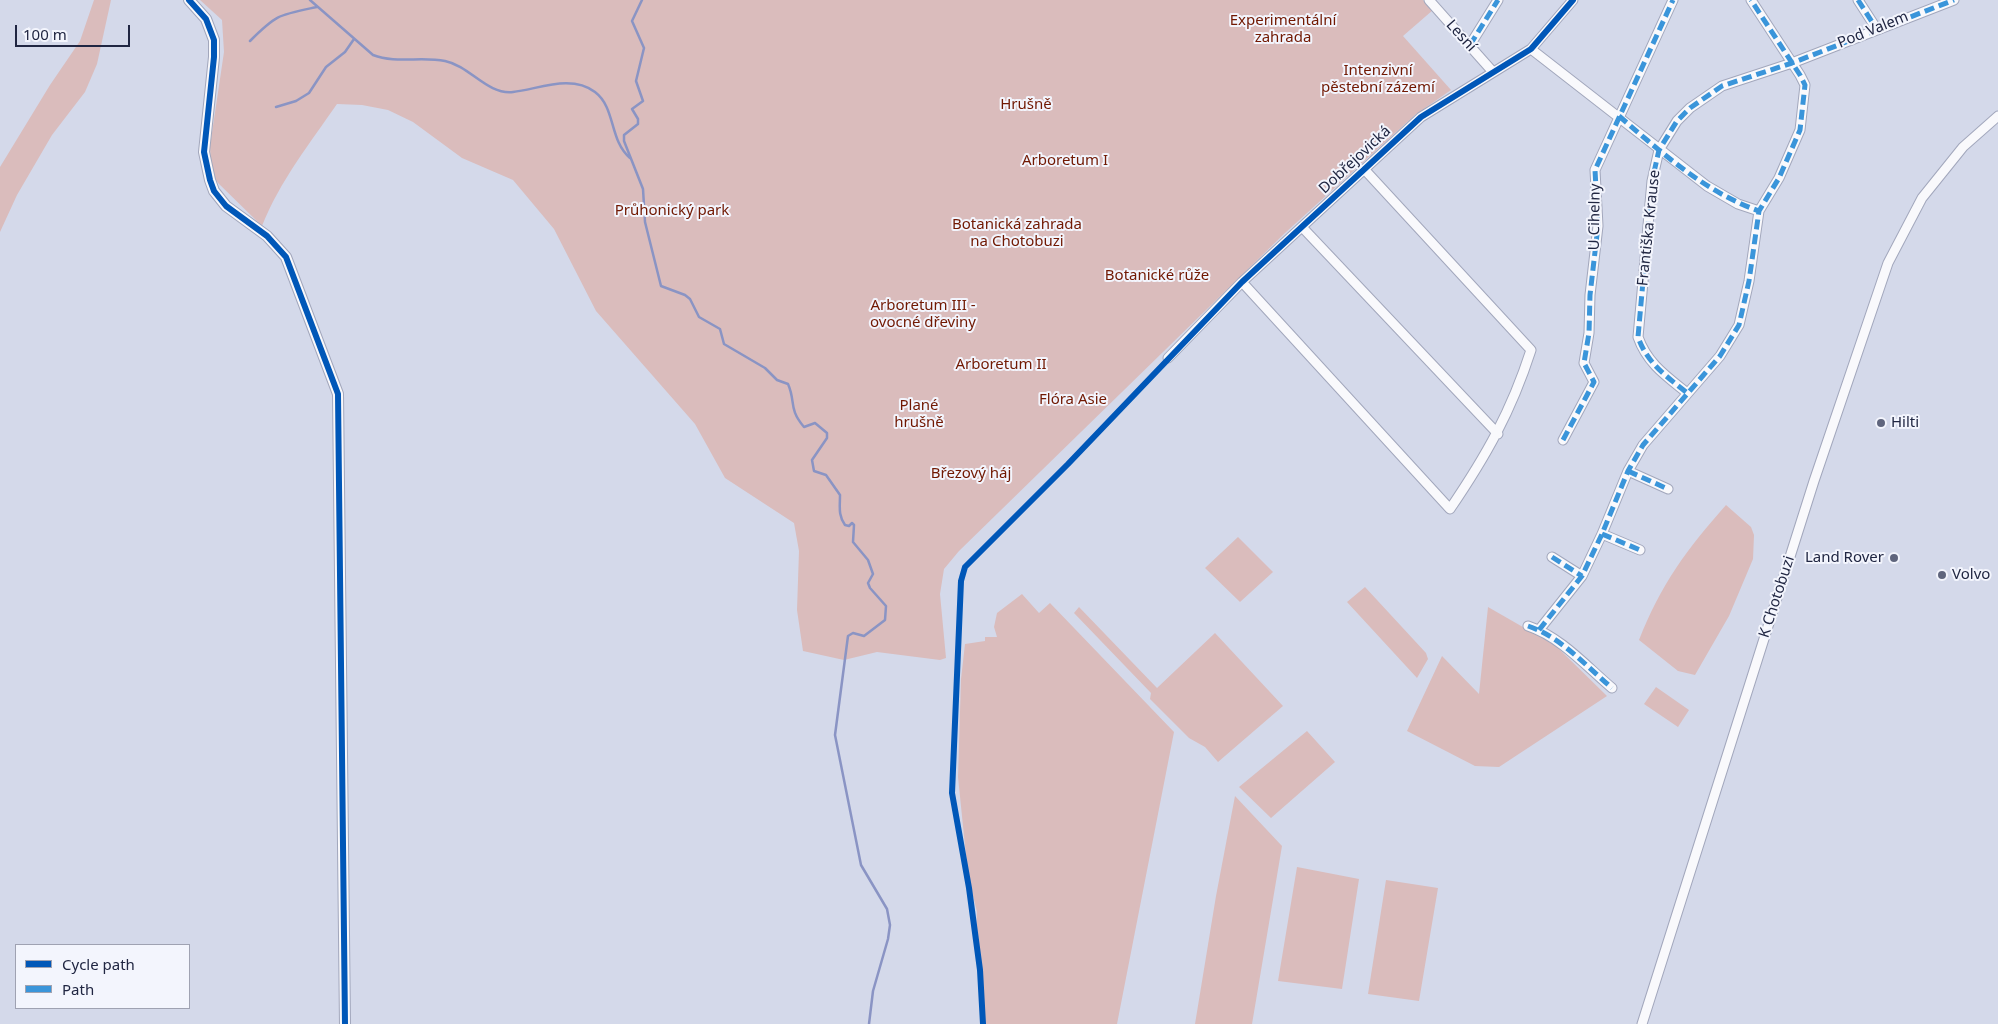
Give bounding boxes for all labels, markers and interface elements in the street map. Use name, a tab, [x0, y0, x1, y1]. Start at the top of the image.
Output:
street label: Pod Valem	[1835, 8, 1911, 52]
park label: Experimentální zahrada	[1230, 12, 1336, 47]
scale bar	[18, 15, 132, 47]
street label: Lesní	[1442, 16, 1480, 56]
text: 100 m	[23, 24, 67, 44]
park label: Intenzivní pěstební zázemí	[1321, 62, 1435, 97]
park label: Hrušně	[1000, 96, 1052, 114]
street label: Dobřejovická	[1315, 122, 1395, 198]
park label: Arboretum I	[1022, 152, 1108, 170]
street label: Františka Krause	[1634, 169, 1664, 287]
street label: U Cihelny	[1585, 183, 1605, 251]
park label: Průhonický park	[615, 202, 729, 220]
park label: Botanická zahrada na Chotobuzi	[952, 216, 1082, 251]
park label: Botanické růže	[1105, 267, 1209, 285]
park label: Arboretum III - ovocné dřeviny	[870, 297, 976, 332]
park label: Arboretum II	[955, 356, 1047, 374]
park label: Flóra Asie	[1039, 391, 1107, 409]
park label: Plané hrušně	[894, 397, 944, 432]
place label: Hilti	[1891, 414, 1919, 432]
marker: Hilti	[1875, 417, 1887, 429]
park label: Březový háj	[931, 465, 1011, 483]
place label: Land Rover	[1805, 549, 1884, 567]
marker: Land Rover	[1888, 552, 1900, 564]
street label: K Chotobuzi	[1755, 554, 1799, 640]
place label: Volvo	[1952, 566, 1990, 584]
marker: Volvo	[1936, 569, 1948, 581]
legend	[15, 944, 190, 1009]
text: Cycle path	[62, 954, 135, 974]
text: Path	[62, 979, 94, 999]

